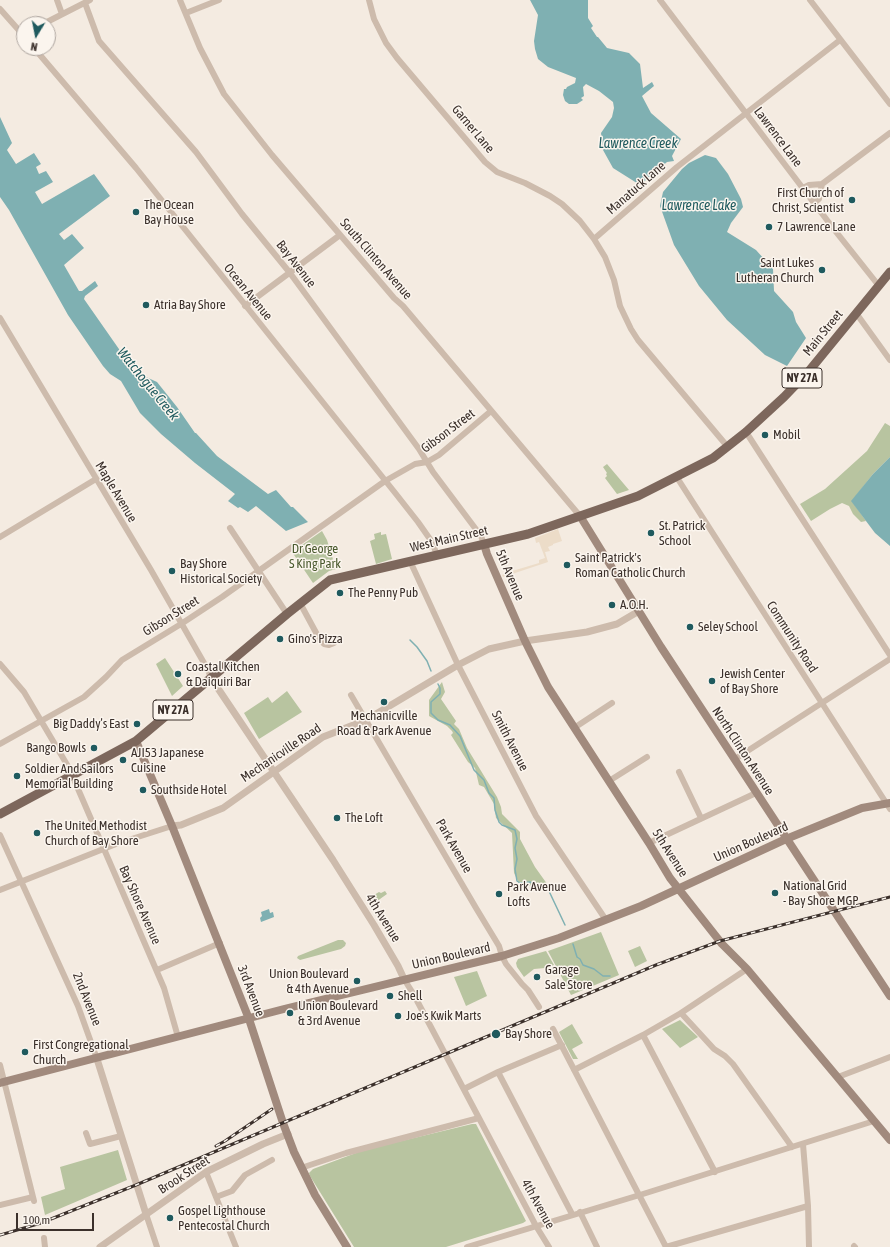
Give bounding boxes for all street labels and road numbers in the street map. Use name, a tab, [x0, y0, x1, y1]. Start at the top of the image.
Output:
street label: Garner Lane	[448, 102, 498, 156]
street label: Lawrence Lane	[751, 104, 805, 170]
street label: Manatuck Lane	[603, 158, 669, 218]
street label: South Clinton Avenue	[337, 215, 415, 303]
street label: Bay Avenue	[273, 237, 319, 291]
street label: Ocean Avenue	[220, 261, 276, 323]
street label: Main Street	[800, 307, 846, 359]
road number: NY 27A	[782, 368, 822, 388]
street label: Gibson Street	[418, 406, 478, 456]
street label: Maple Avenue	[92, 459, 140, 525]
street label: West Main Street	[409, 522, 489, 556]
street label: 5th Avenue	[492, 547, 528, 603]
street label: Gibson Street	[140, 593, 202, 639]
street label: Community Road	[763, 598, 821, 676]
road number: NY 27A	[153, 700, 193, 720]
street label: North Clinton Avenue	[709, 704, 777, 798]
street label: Smith Avenue	[488, 708, 532, 774]
street label: Mechanicville Road	[238, 720, 324, 786]
street label: Park Avenue	[432, 816, 476, 876]
street label: Union Boulevard	[711, 819, 791, 865]
street label: 5th Avenue	[649, 826, 691, 880]
street label: Bay Shore Avenue	[116, 863, 164, 947]
street label: 4th Avenue	[362, 891, 404, 945]
street label: Union Boulevard	[410, 939, 492, 973]
street label: 3rd Avenue	[234, 963, 268, 1019]
street label: 2nd Avenue	[69, 970, 105, 1028]
street label: Brook Street	[155, 1153, 213, 1197]
street label: 4th Avenue	[518, 1177, 558, 1231]

